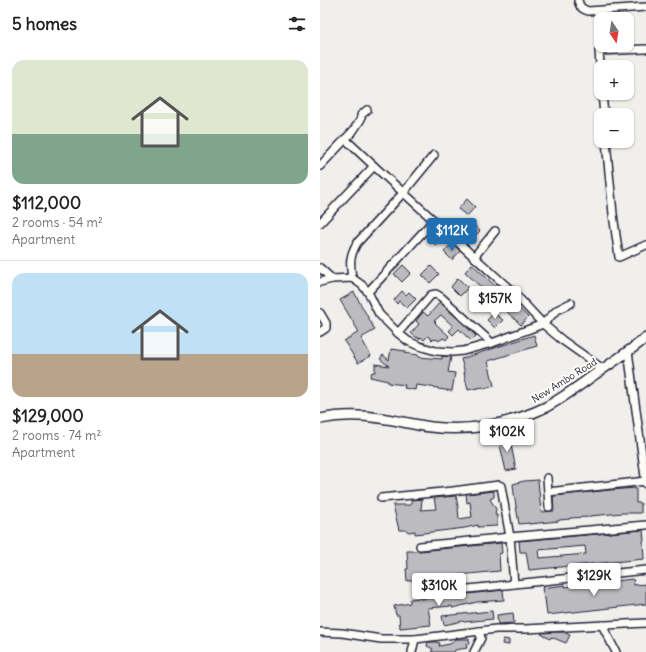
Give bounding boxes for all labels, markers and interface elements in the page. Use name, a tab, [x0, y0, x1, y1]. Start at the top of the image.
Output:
north arrow	[594, 12, 634, 52]
map controls	[594, 12, 634, 148]
text: 5 homes	[12, 13, 77, 35]
icon: filters	[286, 13, 308, 35]
button: +	[594, 60, 634, 100]
icon: home	[124, 86, 196, 158]
button: −	[594, 108, 634, 148]
text: $112,000	[12, 192, 81, 214]
text: 2 rooms · 54 m²	[12, 214, 103, 231]
pin: $112K	[424, 218, 480, 252]
text: $112K	[436, 222, 468, 239]
text: Apartment	[12, 231, 75, 248]
pin: $157K	[467, 286, 523, 320]
text: $157K	[478, 290, 512, 307]
icon: home	[124, 299, 196, 371]
street label: New Ambo Road	[529, 355, 599, 406]
text: $129,000	[12, 405, 84, 427]
pin: $102K	[479, 419, 535, 453]
text: $102K	[489, 423, 525, 440]
text: 2 rooms · 74 m²	[12, 427, 101, 444]
text: Apartment	[12, 444, 75, 461]
pin: $129K	[566, 563, 622, 597]
text: $129K	[577, 567, 611, 584]
pin: $310K	[411, 573, 467, 607]
text: $310K	[421, 577, 457, 594]

